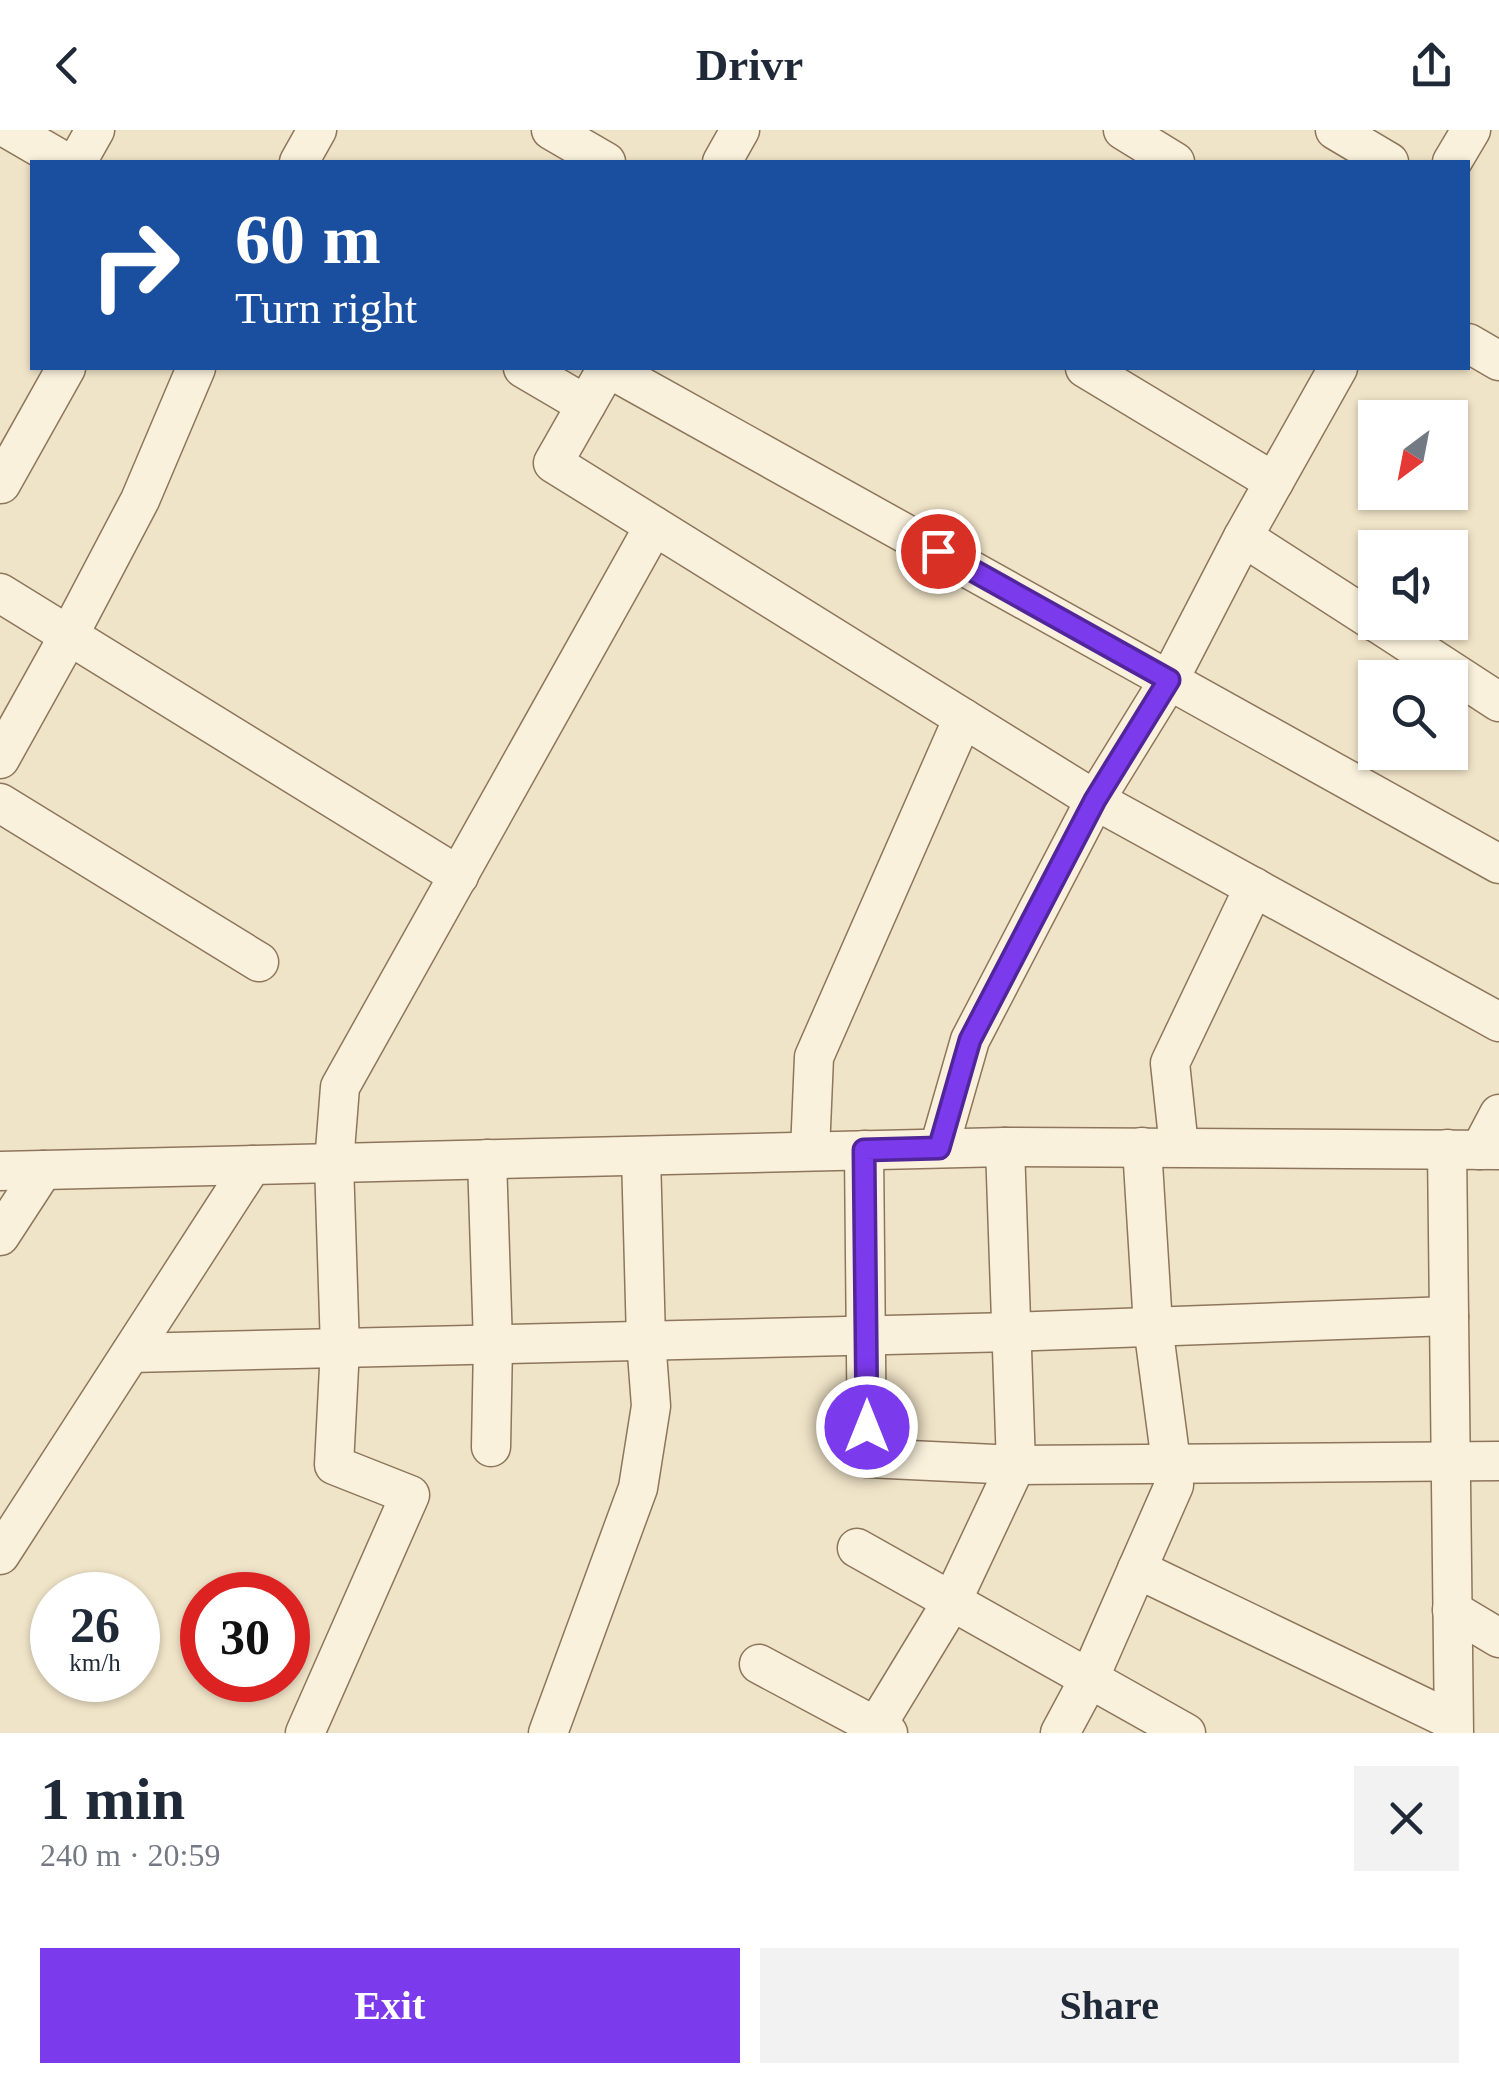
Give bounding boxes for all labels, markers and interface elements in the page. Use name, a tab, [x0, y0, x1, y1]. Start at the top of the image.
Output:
icon: back	[40, 38, 95, 93]
icon: share	[1404, 38, 1459, 93]
text: Drivr	[696, 40, 803, 90]
icon: right	[70, 200, 200, 330]
text: 60 m	[235, 201, 381, 278]
text: Turn right	[235, 283, 417, 333]
north arrow	[1358, 400, 1468, 510]
map controls	[1358, 400, 1468, 770]
pin	[896, 509, 981, 594]
icon: arrive	[911, 524, 966, 579]
button: sound	[1358, 530, 1468, 640]
button: search	[1358, 660, 1468, 770]
position arrow	[815, 1375, 919, 1479]
speed limit sign: 30	[180, 1572, 310, 1702]
text: 26	[70, 1597, 120, 1653]
text: km/h	[69, 1649, 121, 1676]
text: 1 min	[40, 1766, 185, 1832]
button: close	[1354, 1766, 1459, 1871]
text: 240 m · 20:59	[40, 1837, 220, 1873]
button: Exit	[40, 1948, 740, 2063]
button: Share	[760, 1948, 1459, 2063]

